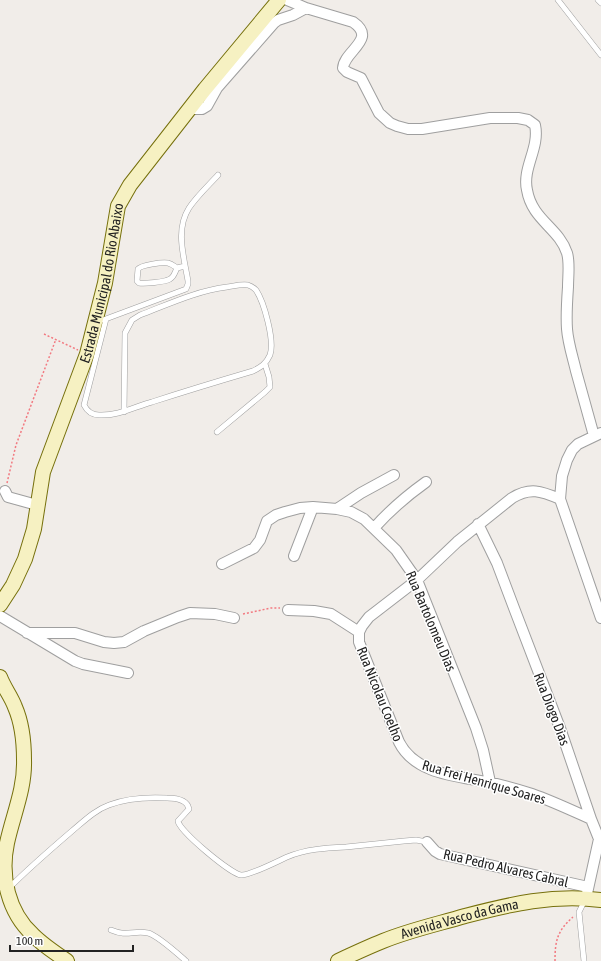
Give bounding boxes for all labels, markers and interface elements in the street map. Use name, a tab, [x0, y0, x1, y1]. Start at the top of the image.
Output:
street label: Estrada Municipal do Rio Abaixo	[76, 202, 126, 365]
street label: Rua Bartolomeu Dias	[403, 568, 459, 674]
street label: Rua Nicolau Coelho	[354, 644, 406, 744]
street label: Rua Diogo Dias	[531, 670, 573, 748]
street label: Rua Frei Henrique Soares	[420, 757, 548, 807]
street label: Rua Pedro Alvares Cabral	[442, 846, 570, 890]
street label: Avenida Vasco da Gama	[398, 896, 520, 942]
scale bar	[10, 927, 133, 953]
text: 100 m	[16, 934, 43, 948]

